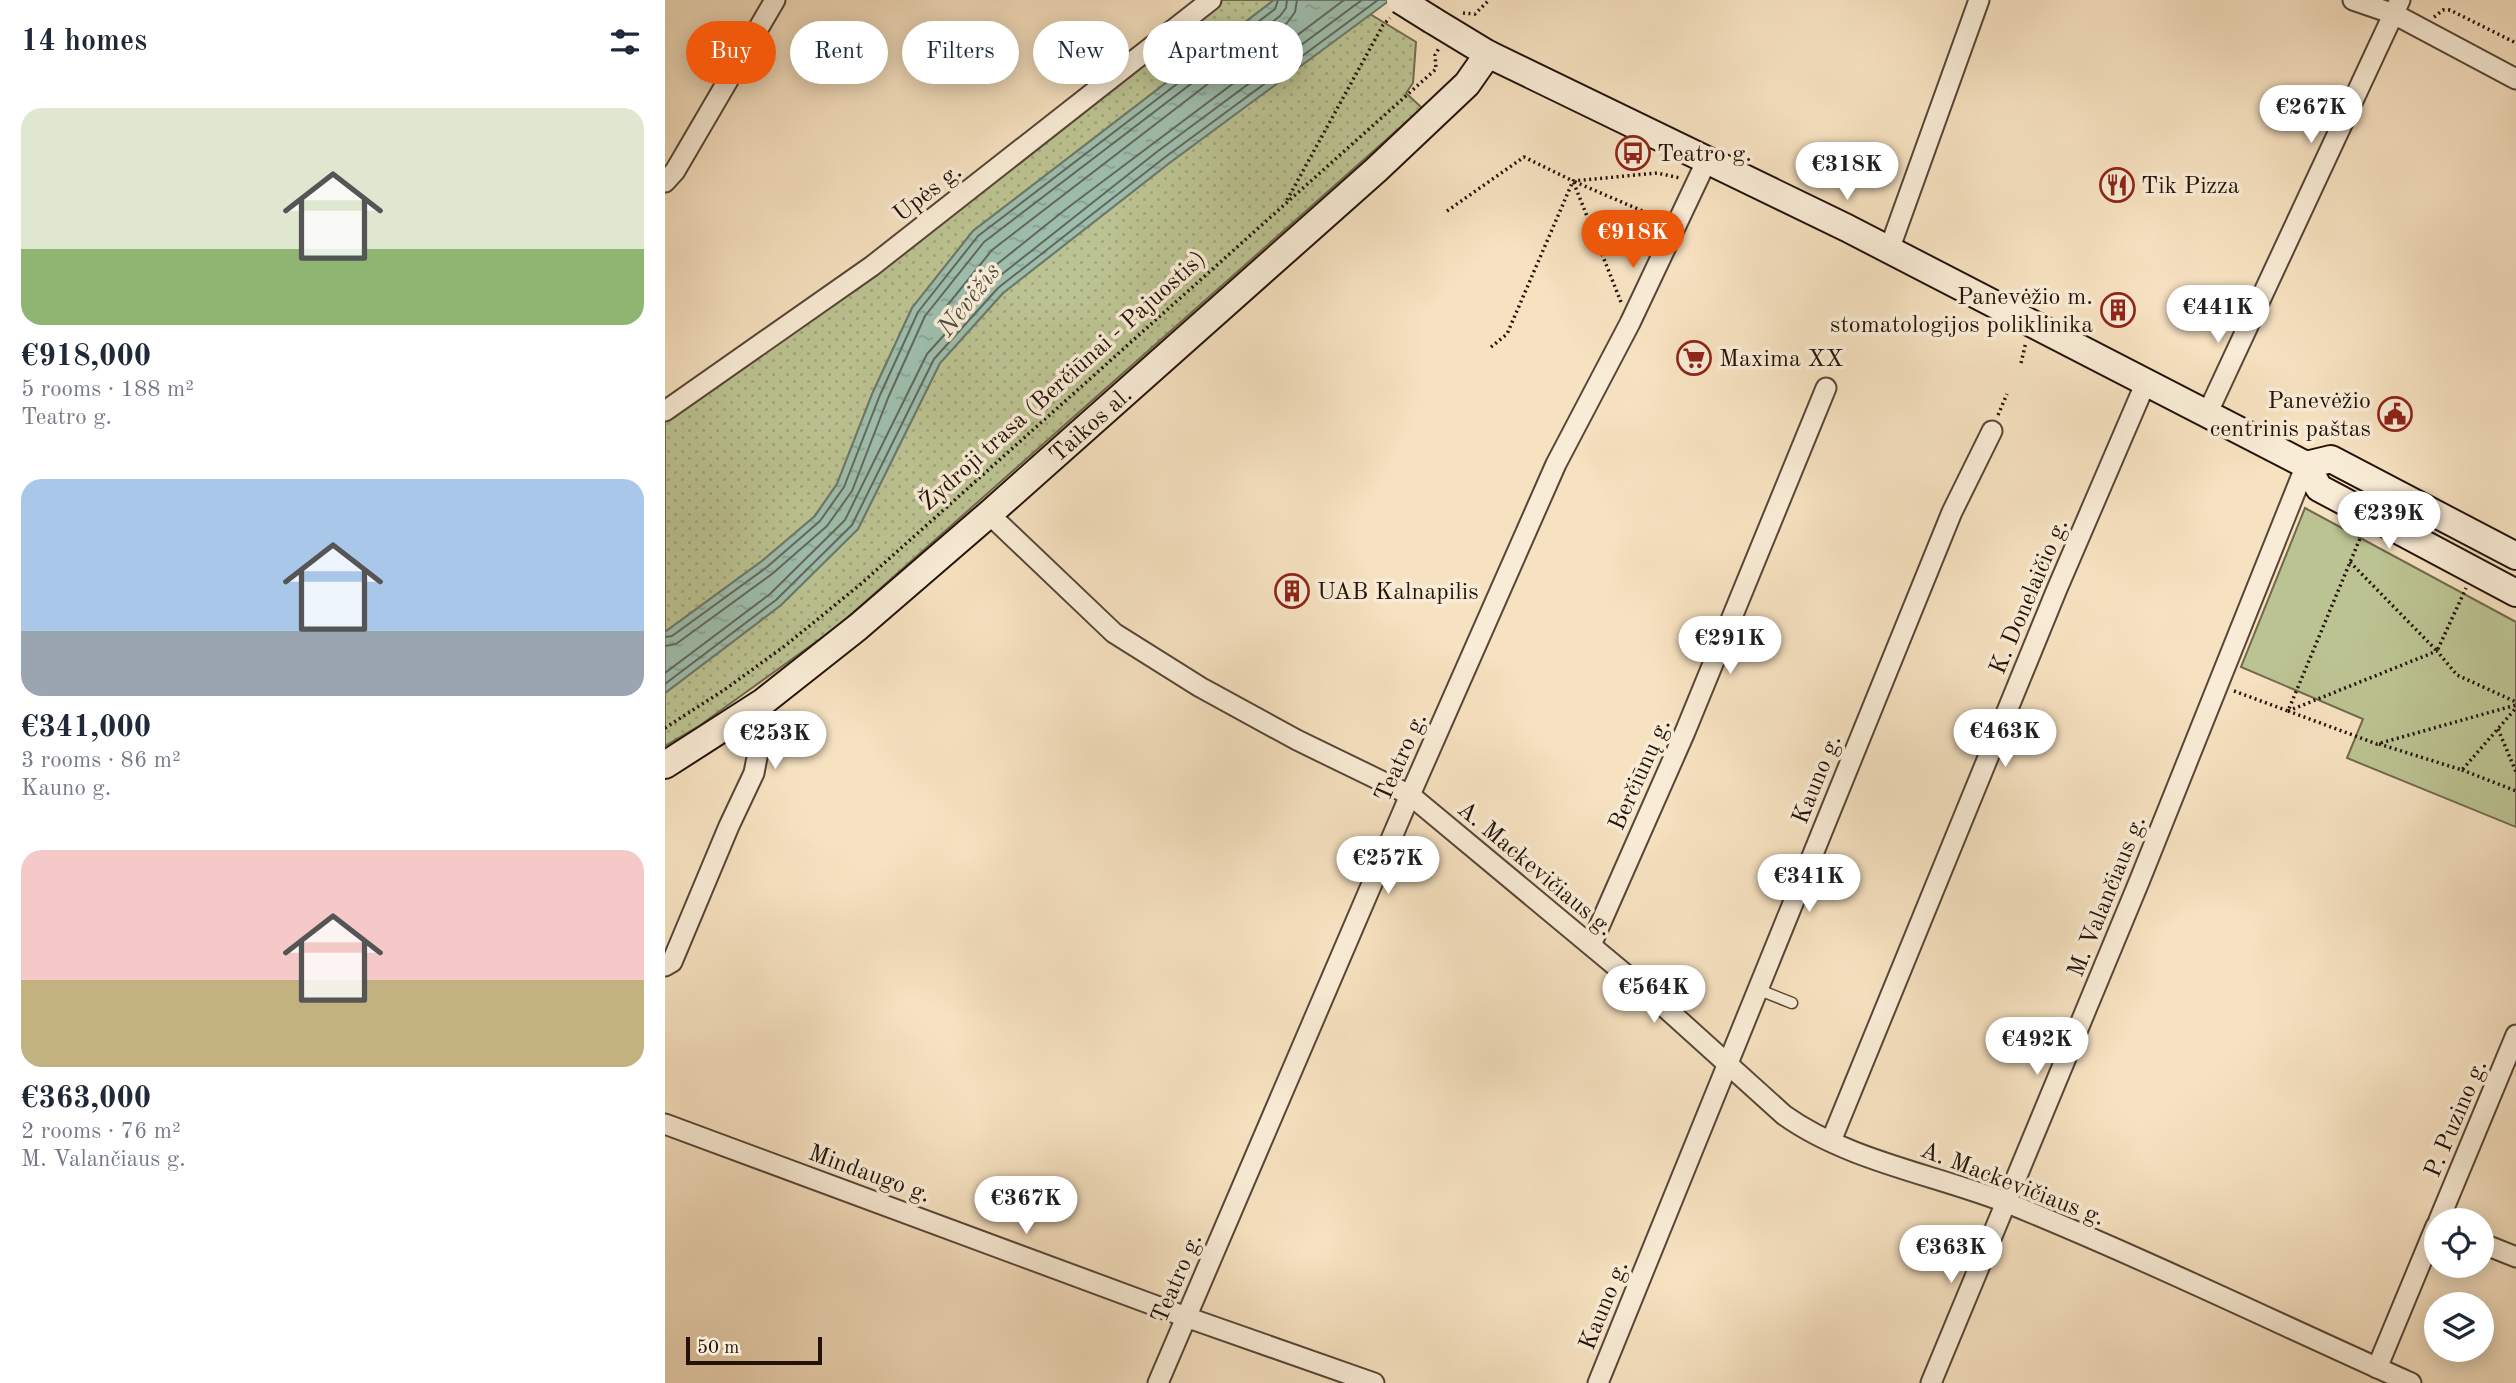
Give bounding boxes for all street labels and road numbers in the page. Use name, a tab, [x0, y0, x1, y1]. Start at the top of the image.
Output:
street label: Upės g.	[890, 160, 967, 227]
street label: Žydroji trasa (Berčiūnai - Pajuostis)	[913, 244, 1211, 516]
street label: Taikos al.	[1046, 383, 1137, 468]
street label: K. Donelaičio g.	[1986, 516, 2073, 678]
street label: Teatro g.	[1372, 710, 1432, 806]
street label: Berčiūnų g.	[1606, 715, 1676, 834]
street label: Kauno g.	[1789, 732, 1847, 828]
street label: A. Mackevičiaus g.	[1452, 798, 1617, 942]
street label: M. Valančiaus g.	[2065, 813, 2151, 981]
street label: P. Puzino g.	[2421, 1057, 2492, 1181]
street label: A. Mackevičiaus g.	[1917, 1139, 2108, 1231]
street label: Mindaugo g.	[805, 1142, 934, 1208]
street label: Teatro g.	[1148, 1230, 1207, 1327]
street label: Kauno g.	[1576, 1258, 1634, 1354]

